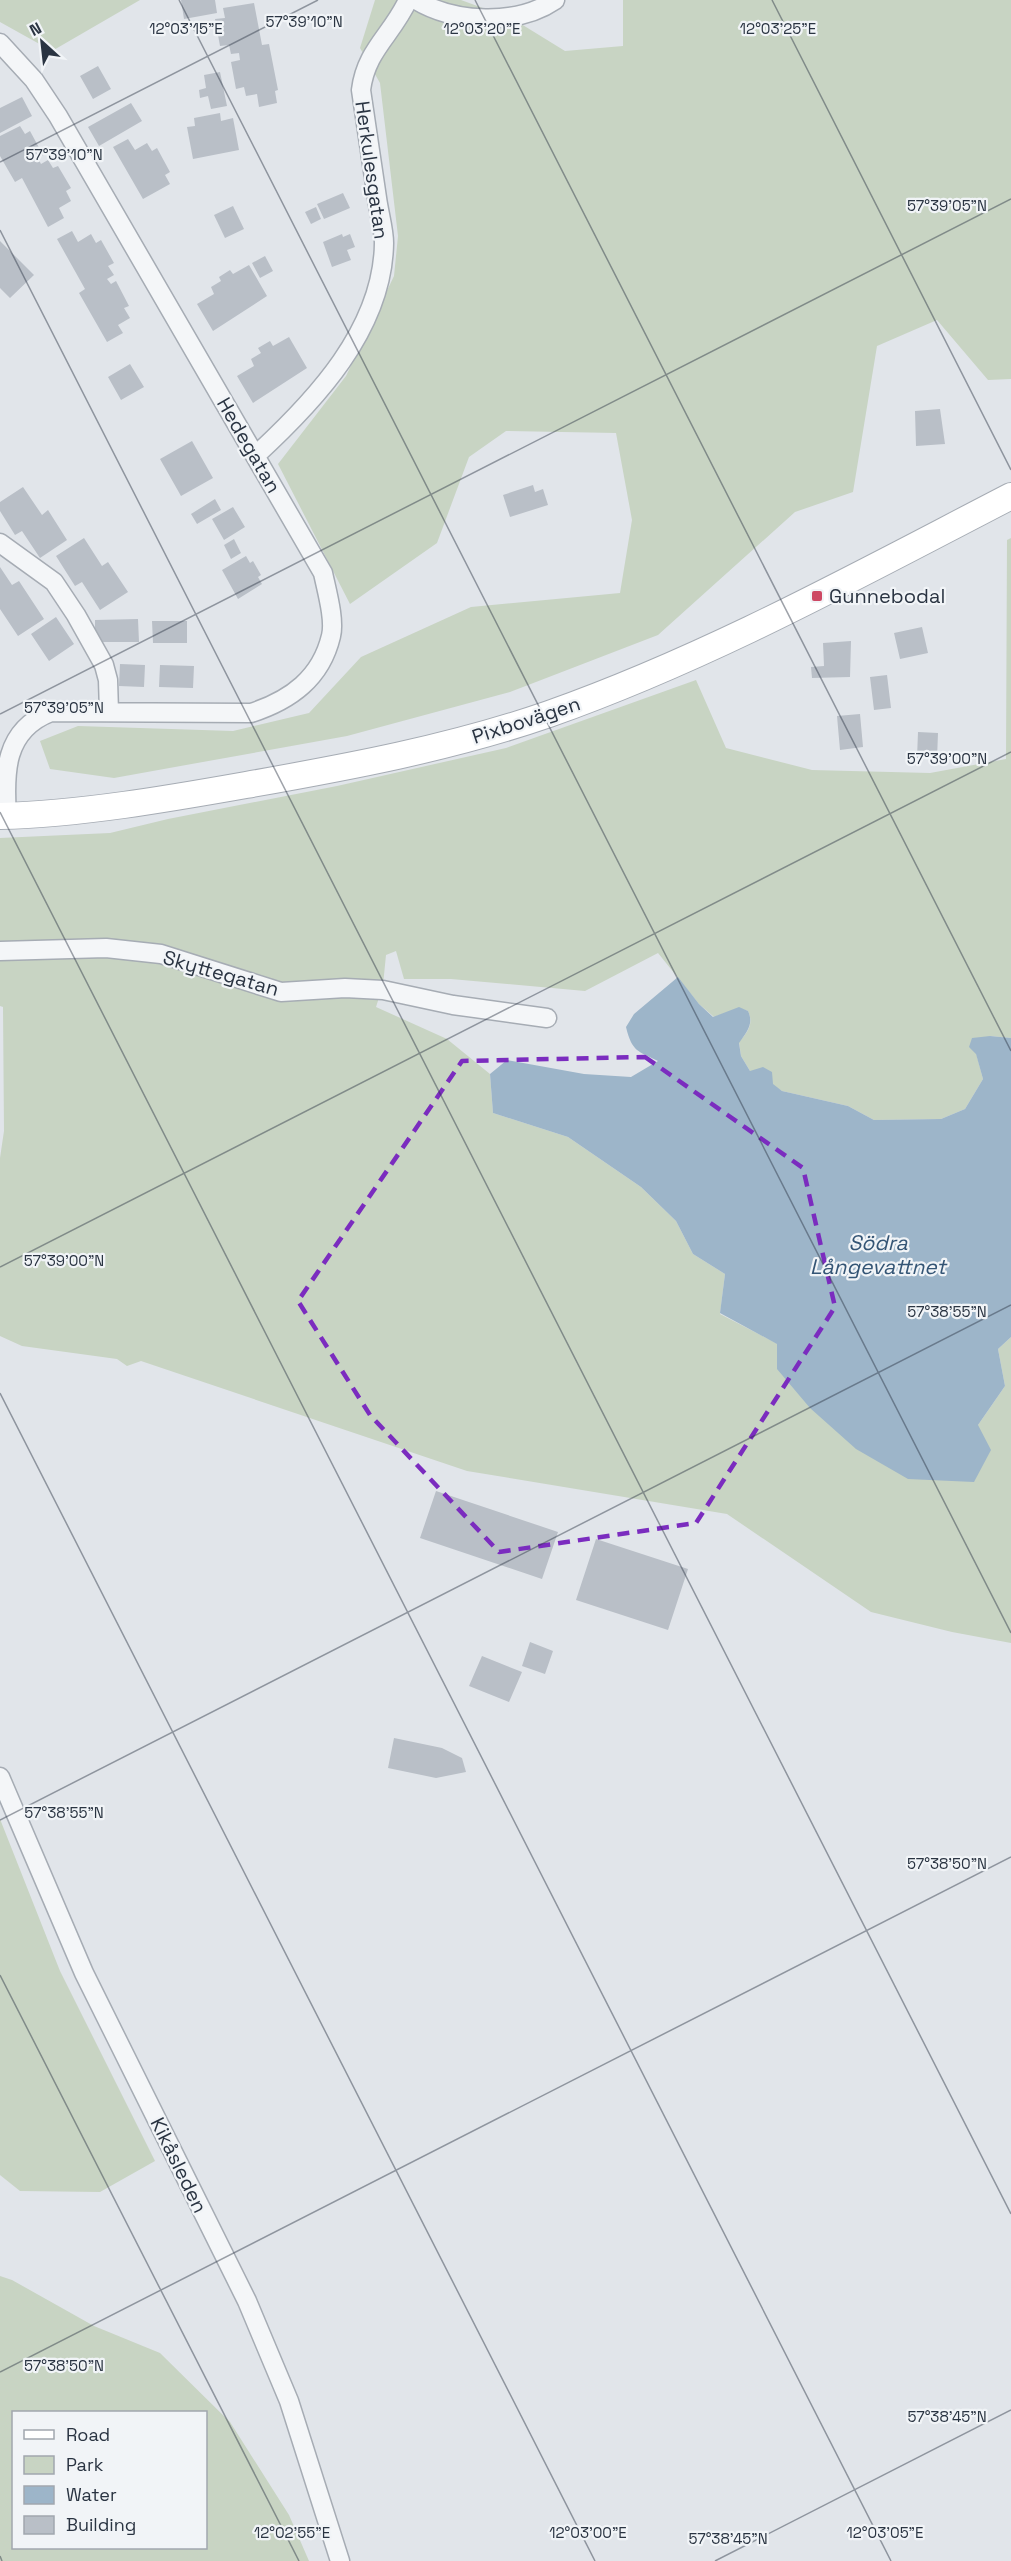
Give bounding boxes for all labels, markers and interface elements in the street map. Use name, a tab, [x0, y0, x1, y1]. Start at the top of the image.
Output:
north arrow	[12, 12, 72, 72]
text: 57°39'10"N	[265, 12, 343, 31]
text: N	[26, 17, 45, 41]
text: 12°03'15"E	[149, 19, 223, 38]
text: 12°03'20"E	[444, 19, 520, 38]
text: 12°03'25"E	[740, 19, 816, 38]
street label: Herkulesgatan	[349, 99, 395, 241]
text: 57°39'10"N	[25, 145, 103, 164]
text: 57°39'05"N	[907, 196, 987, 215]
street label: Hedegatan	[211, 392, 287, 498]
place label: Gunnebodal	[829, 583, 945, 609]
marker: Gunnebodal	[810, 589, 824, 603]
street label: Pixbovägen	[469, 690, 583, 750]
text: 57°39'05"N	[24, 698, 104, 717]
text: 57°39'00"N	[907, 749, 987, 768]
street label: Skyttegatan	[160, 944, 282, 1002]
water label: Södra Långevattnet	[810, 1229, 948, 1280]
text: 57°39'00"N	[24, 1251, 104, 1270]
text: 57°38'55"N	[907, 1302, 987, 1321]
text: 57°38'55"N	[24, 1803, 104, 1822]
text: 57°38'50"N	[907, 1854, 987, 1873]
street label: Kikåsleden	[145, 2113, 213, 2217]
text: 57°38'50"N	[24, 2356, 104, 2375]
text: 57°38'45"N	[907, 2407, 987, 2426]
legend	[12, 2411, 207, 2549]
text: Road	[66, 2423, 110, 2446]
text: Park	[66, 2453, 104, 2476]
text: Water	[66, 2483, 117, 2506]
text: Building	[66, 2513, 136, 2536]
text: 12°02'55"E	[254, 2523, 330, 2542]
text: 12°03'00"E	[549, 2523, 627, 2542]
text: 12°03'05"E	[847, 2523, 923, 2542]
text: 57°38'45"N	[688, 2529, 768, 2548]

